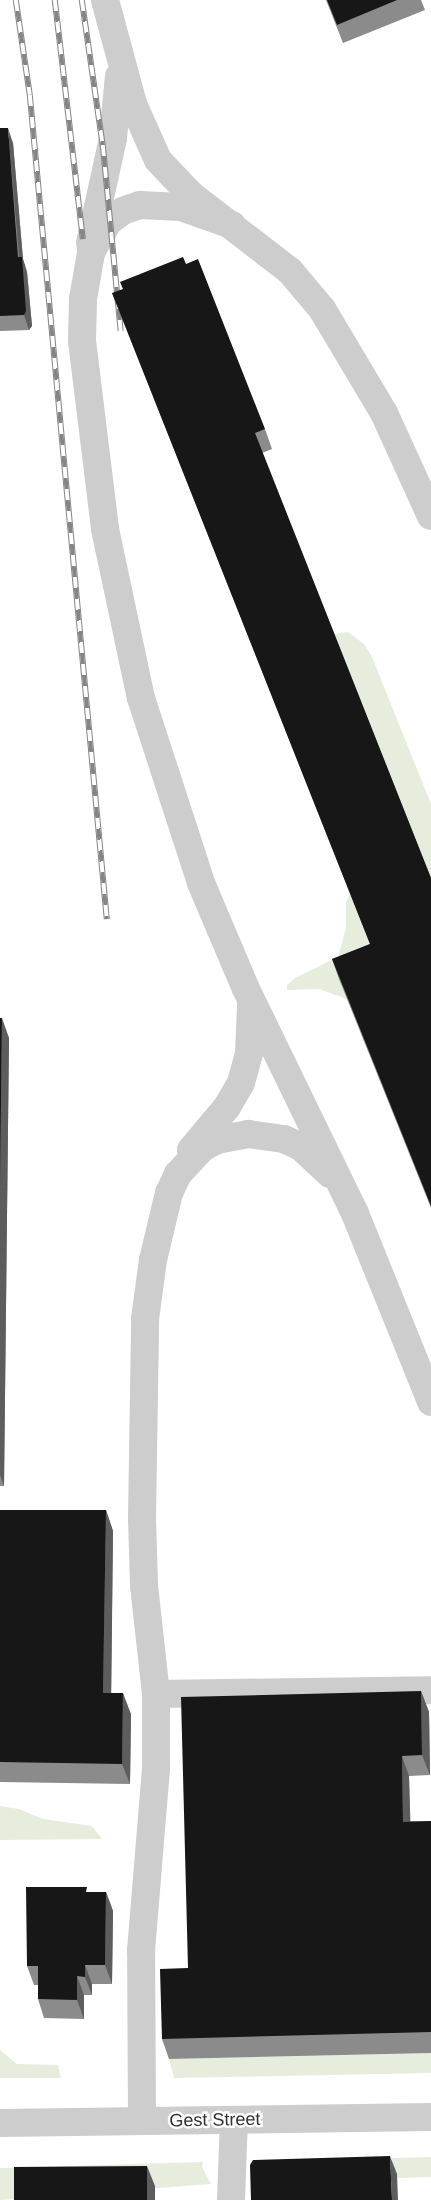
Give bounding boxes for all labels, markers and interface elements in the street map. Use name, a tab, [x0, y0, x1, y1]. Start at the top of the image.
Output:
street label: Gest Street	[169, 2108, 261, 2132]

